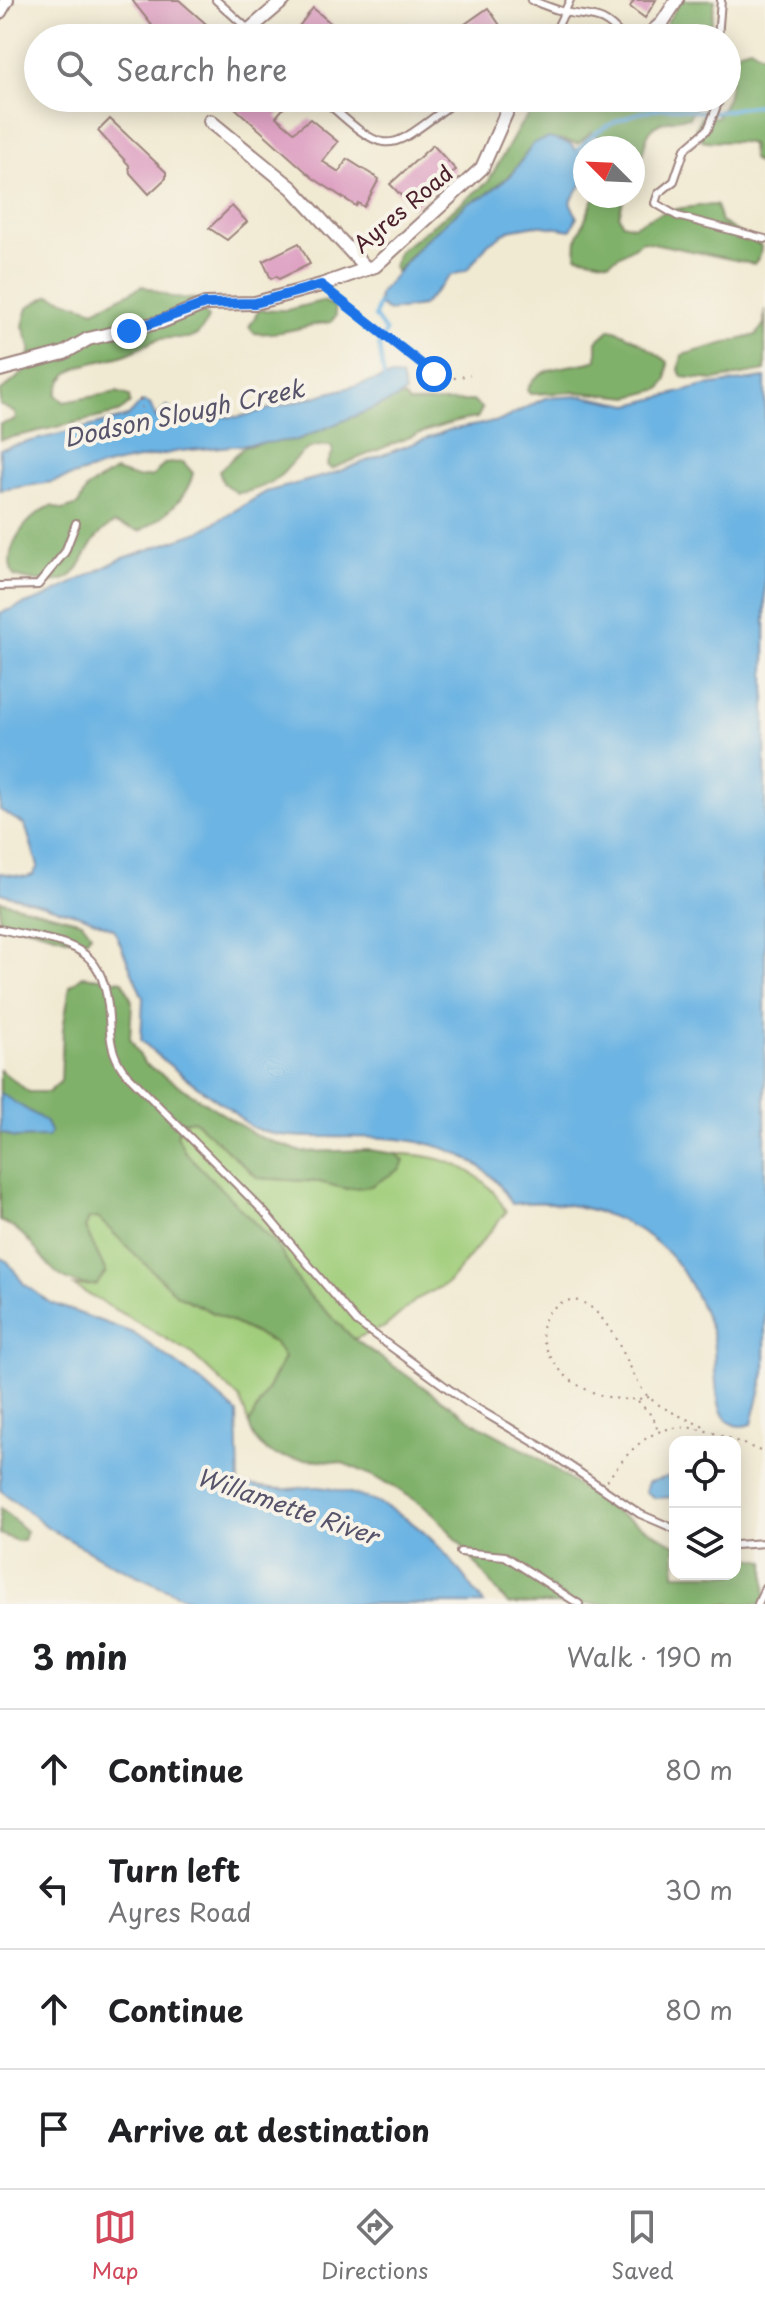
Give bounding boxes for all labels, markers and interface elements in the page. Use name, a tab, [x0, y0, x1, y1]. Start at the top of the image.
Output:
search box	[24, 24, 741, 112]
icon: search	[52, 46, 96, 90]
text: Search here	[116, 46, 288, 91]
north arrow	[573, 136, 645, 208]
street label: Ayres Road	[345, 156, 459, 260]
route end	[111, 313, 147, 349]
route start	[416, 356, 452, 392]
water label: Dodson Slough Creek	[60, 369, 308, 455]
map controls	[669, 1436, 741, 1580]
button: locate	[669, 1436, 741, 1508]
water label: Willamette River	[192, 1457, 386, 1554]
button: layers	[669, 1508, 741, 1580]
text: 3 min	[32, 1630, 128, 1682]
text: Walk · 190 m	[567, 1637, 733, 1676]
icon: ahead	[32, 1747, 76, 1791]
text: Continue	[108, 1747, 243, 1792]
text: 80 m	[665, 1750, 733, 1789]
text: Turn left	[108, 1847, 240, 1892]
icon: left	[32, 1867, 76, 1911]
text: 30 m	[665, 1870, 733, 1909]
text: Ayres Road	[108, 1892, 252, 1931]
icon: ahead	[32, 1987, 76, 2031]
text: Continue	[108, 1987, 243, 2032]
text: 80 m	[665, 1990, 733, 2029]
icon: arrive	[32, 2107, 76, 2151]
text: Arrive at destination	[108, 2107, 430, 2152]
tab: Map	[91, 2205, 138, 2286]
tab: Directions	[321, 2205, 428, 2286]
tab: Saved	[611, 2205, 674, 2286]

